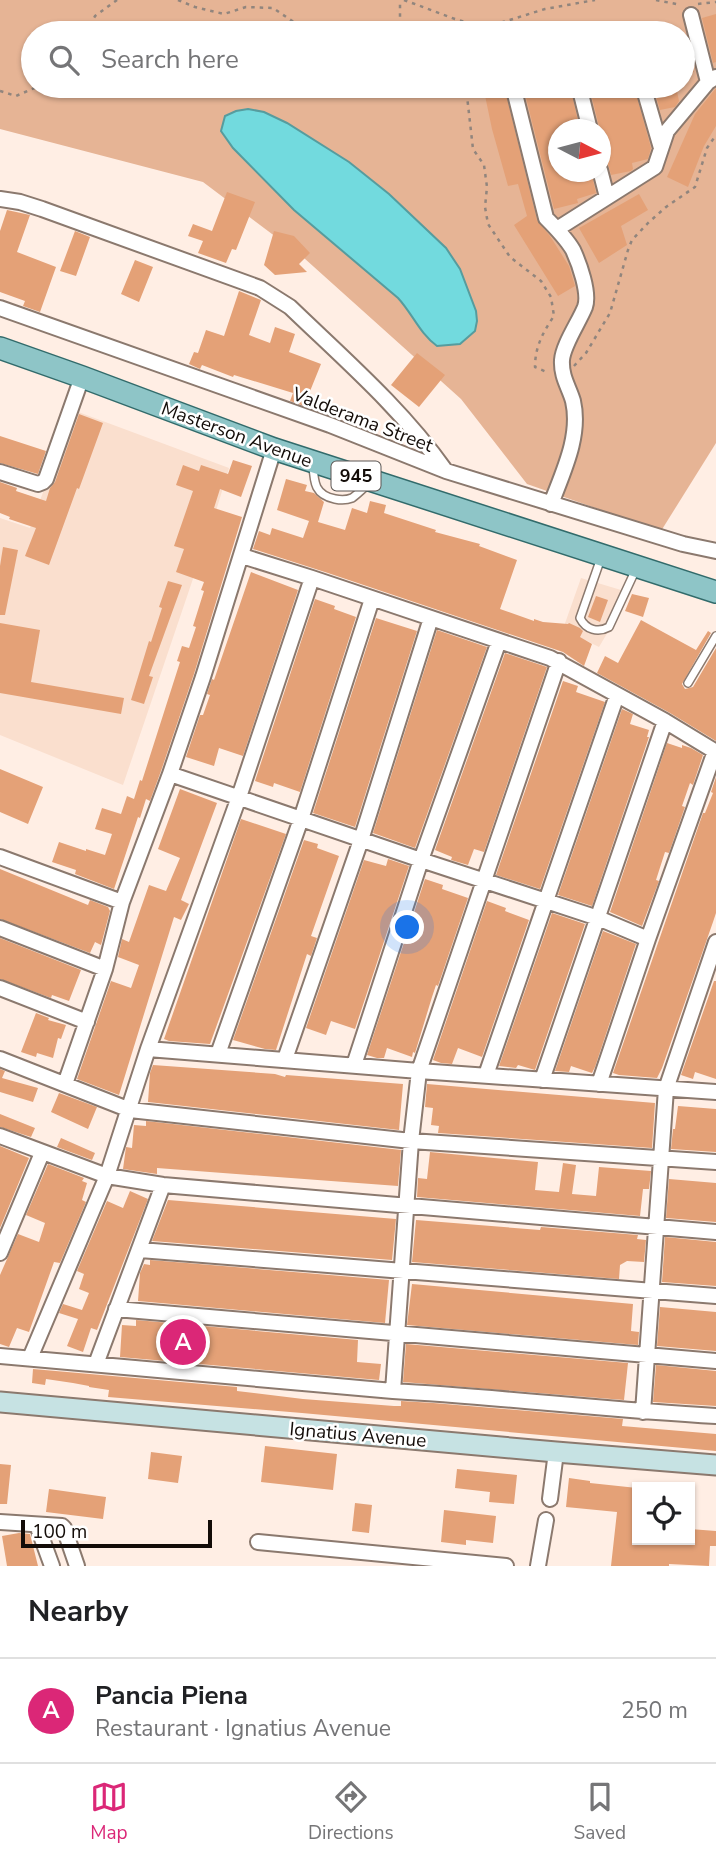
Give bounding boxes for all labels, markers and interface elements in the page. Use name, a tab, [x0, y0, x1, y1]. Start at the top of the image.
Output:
search box	[21, 21, 695, 98]
icon: search	[45, 41, 83, 79]
text: Search here	[101, 42, 239, 77]
north arrow	[548, 119, 611, 182]
street label: Valderama Street	[288, 381, 437, 459]
street label: Masterson Avenue	[158, 396, 316, 474]
road number: 945	[332, 462, 380, 490]
your location	[390, 910, 424, 944]
pin: A	[160, 1316, 206, 1368]
street label: Ignatius Avenue	[288, 1416, 427, 1454]
map controls	[632, 1482, 695, 1545]
button: locate	[632, 1482, 695, 1545]
scale bar	[21, 1517, 212, 1549]
text: 100 m	[32, 1519, 87, 1545]
text: Nearby	[28, 1591, 128, 1632]
text: Pancia Piena	[95, 1678, 248, 1713]
text: A	[42, 1695, 60, 1726]
text: 250 m	[621, 1695, 688, 1726]
text: Restaurant · Ignatius Avenue	[95, 1713, 391, 1744]
tab: Map	[90, 1778, 128, 1846]
tab: Directions	[308, 1778, 394, 1846]
tab: Saved	[574, 1778, 626, 1846]

